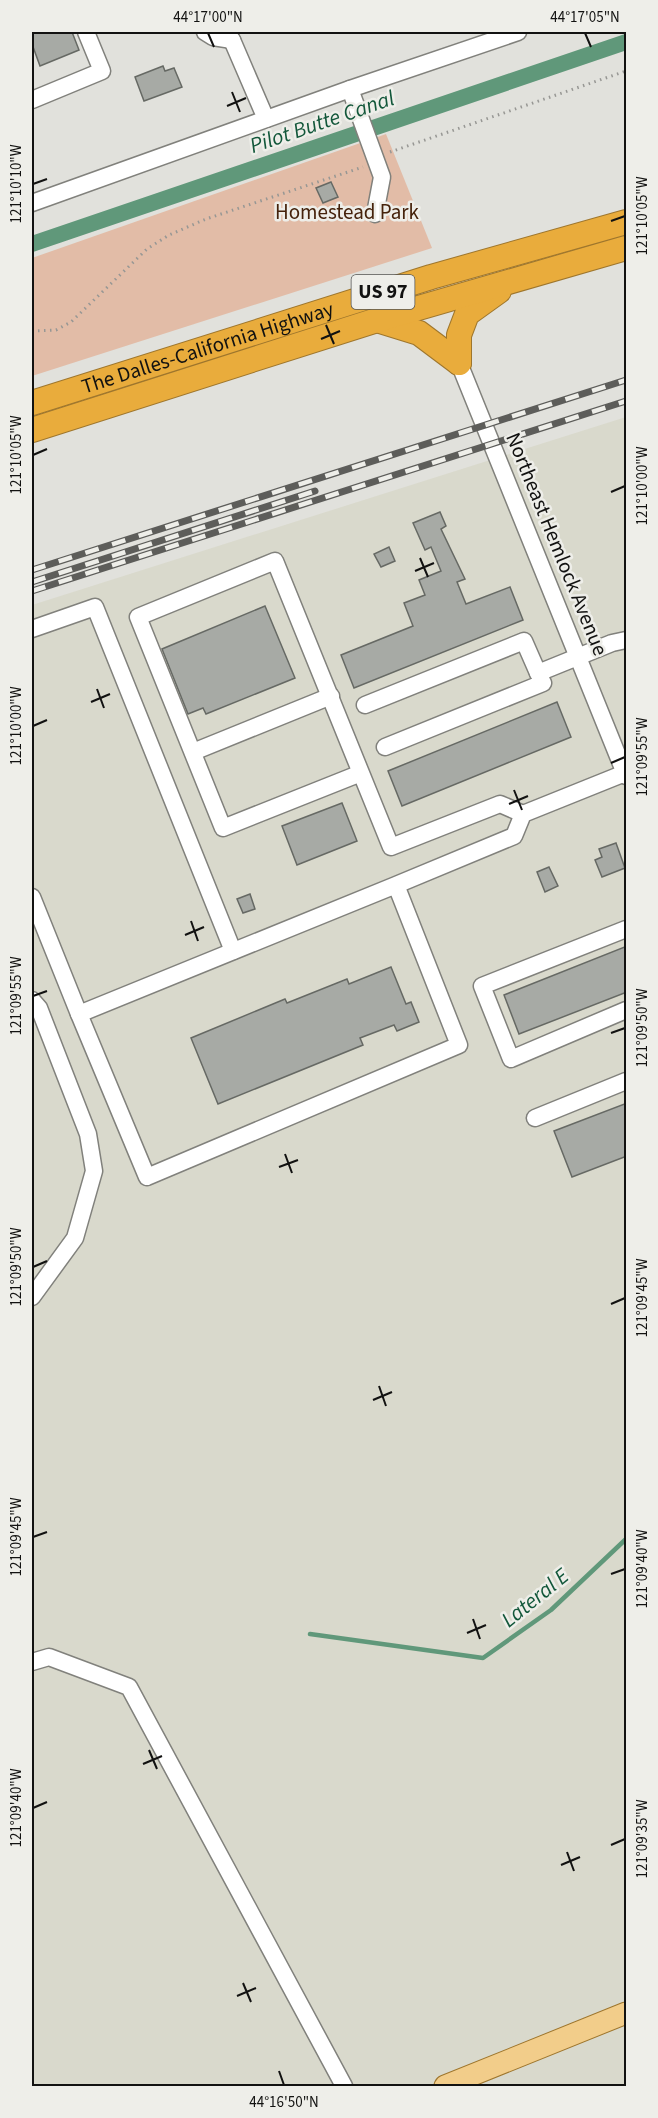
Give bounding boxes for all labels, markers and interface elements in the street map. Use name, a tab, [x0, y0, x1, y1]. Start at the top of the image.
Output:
text: 44°17'00"N	[173, 7, 243, 28]
text: 44°17'05"N	[550, 7, 620, 28]
water label: Pilot Butte Canal	[245, 82, 399, 162]
text: 121°10'10"W	[6, 144, 27, 224]
text: 121°10'05"W	[632, 176, 653, 256]
park label: Homestead Park	[275, 197, 420, 227]
road number: US 97	[352, 275, 415, 309]
street label: The Dalles-California Highway	[78, 294, 338, 401]
text: 121°10'05"W	[6, 415, 27, 495]
street label: Northeast Hemlock Avenue	[498, 428, 616, 660]
text: 121°10'00"W	[632, 446, 653, 526]
text: 121°10'00"W	[6, 686, 27, 766]
text: 121°09'55"W	[632, 717, 653, 797]
text: 121°09'55"W	[6, 956, 27, 1036]
text: 121°09'50"W	[632, 988, 653, 1068]
text: 121°09'50"W	[6, 1227, 27, 1307]
text: 121°09'45"W	[632, 1258, 653, 1338]
text: 121°09'45"W	[6, 1497, 27, 1577]
text: 121°09'40"W	[632, 1529, 653, 1609]
water label: Lateral E	[494, 1560, 577, 1635]
text: 121°09'40"W	[6, 1768, 27, 1848]
text: 121°09'35"W	[632, 1799, 653, 1879]
text: 44°16'50"N	[249, 2092, 319, 2113]

